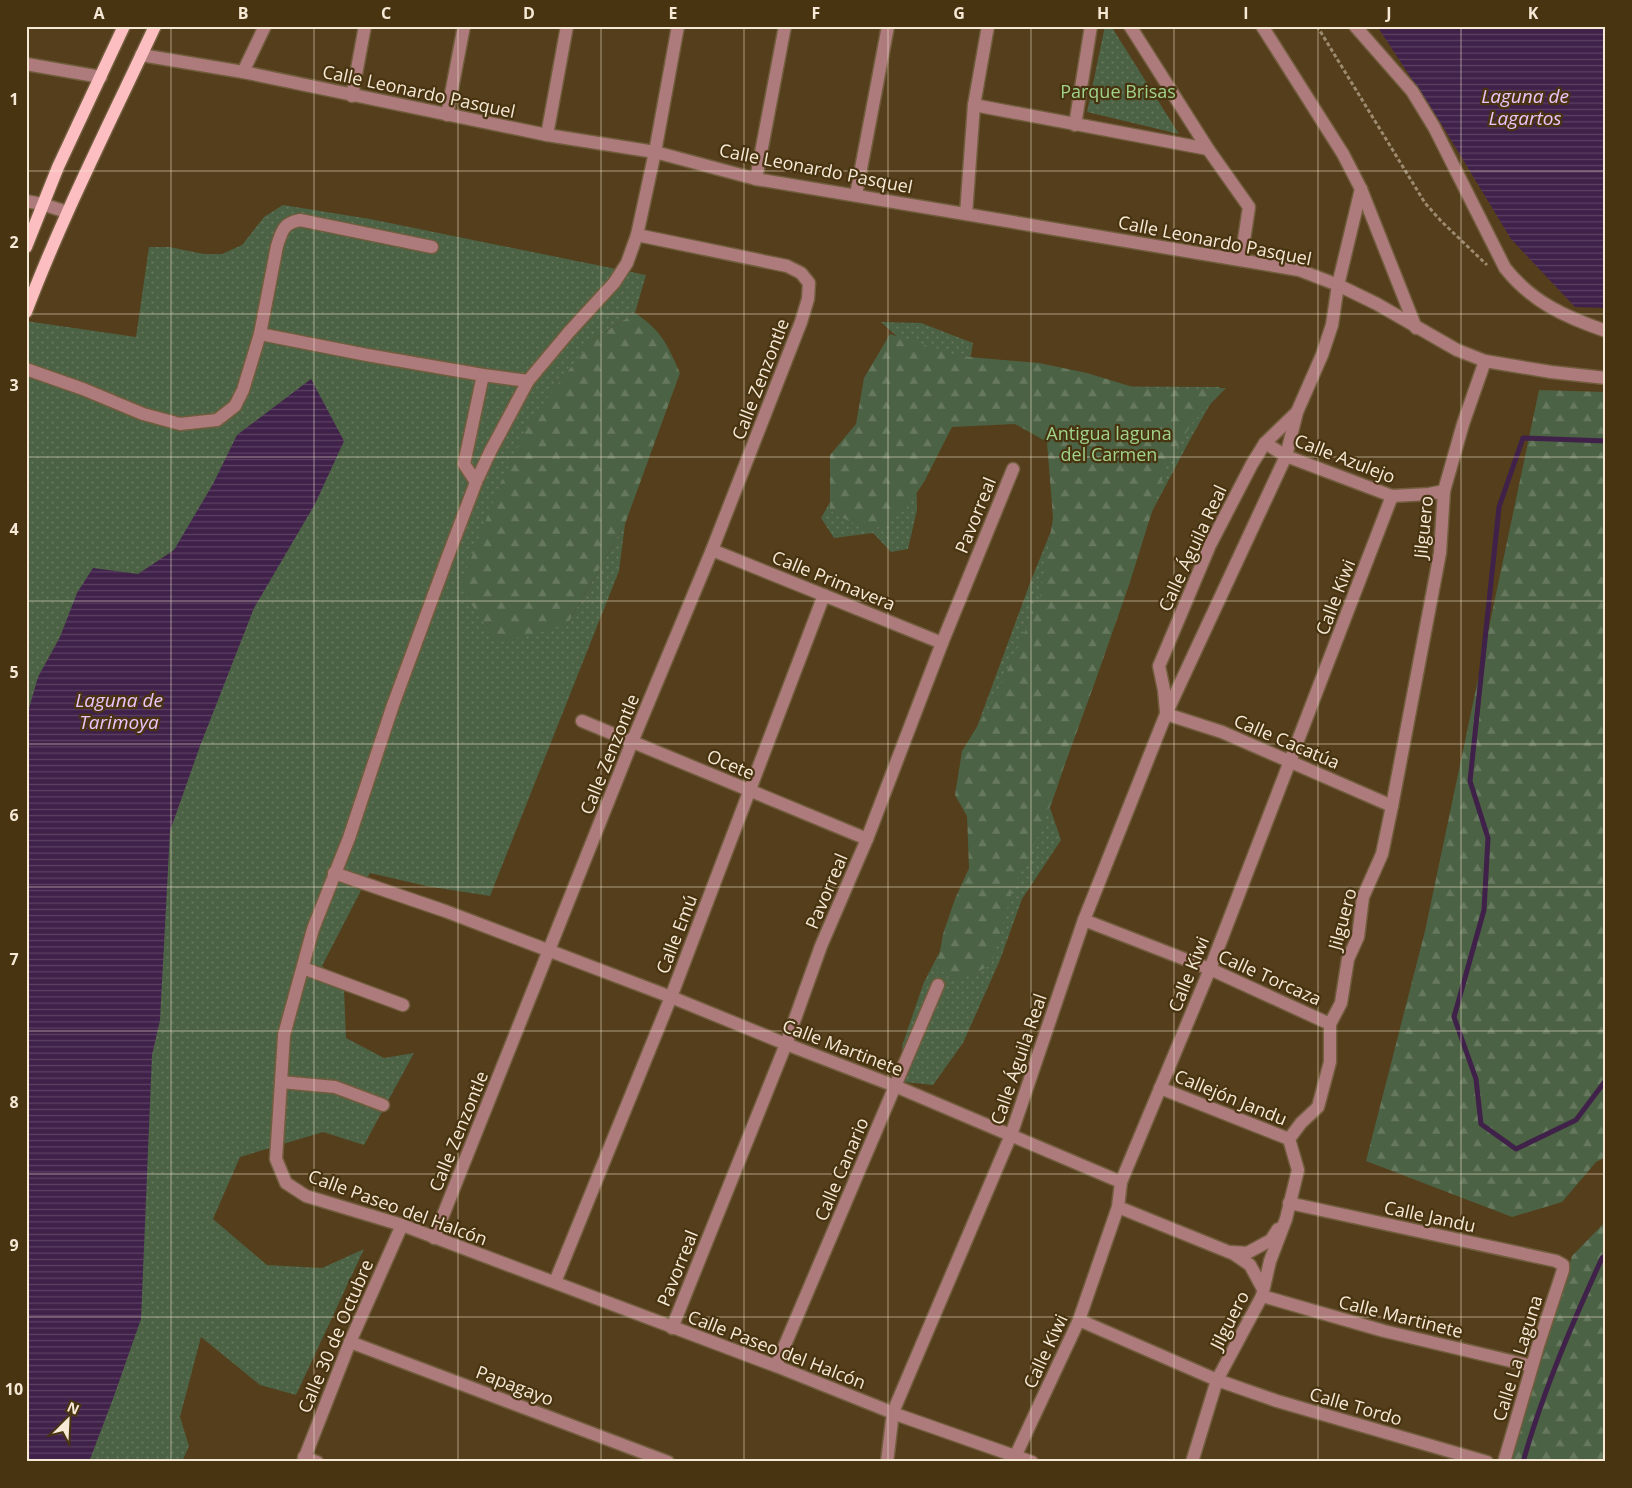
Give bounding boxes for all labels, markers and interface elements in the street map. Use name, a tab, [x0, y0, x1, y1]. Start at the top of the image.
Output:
text: A	[93, 2, 105, 24]
text: B	[238, 2, 248, 24]
text: C	[381, 2, 391, 24]
text: D	[523, 2, 535, 24]
text: E	[669, 2, 678, 24]
text: F	[812, 2, 820, 24]
text: G	[953, 2, 965, 24]
text: H	[1097, 2, 1109, 24]
text: I	[1243, 2, 1249, 24]
text: J	[1384, 2, 1392, 24]
text: K	[1528, 2, 1539, 24]
street label: Calle Leonardo Pasquel	[320, 59, 518, 123]
park label: Parque Brisas	[1060, 79, 1176, 103]
water label: Laguna de Lagartos	[1481, 83, 1569, 131]
text: 1	[9, 88, 19, 110]
street label: Calle Leonardo Pasquel	[717, 137, 915, 199]
street label: Calle Leonardo Pasquel	[1116, 209, 1314, 271]
text: 2	[9, 231, 19, 253]
street label: Calle Zenzontle	[726, 315, 794, 443]
text: 3	[9, 374, 19, 396]
park label: Antigua laguna del Carmen	[1046, 421, 1172, 466]
street label: Calle Azulejo	[1291, 428, 1399, 488]
street label: Pavorreal	[949, 473, 1001, 557]
street label: Calle Águila Real	[1152, 481, 1232, 615]
street label: Jilguero	[1408, 494, 1438, 562]
text: 4	[9, 518, 19, 540]
street label: Calle Primavera	[769, 544, 899, 616]
street label: Calle Kiwi	[1310, 556, 1360, 638]
text: 5	[9, 661, 19, 683]
water label: Laguna de Tarimoya	[75, 687, 163, 735]
street label: Calle Zenzontle	[574, 690, 644, 818]
street label: Calle Cacatúa	[1230, 708, 1344, 774]
street label: Ocete	[704, 743, 758, 785]
text: 6	[9, 804, 19, 826]
street label: Pavorreal	[799, 849, 853, 933]
street label: Jilguero	[1322, 885, 1362, 954]
street label: Calle Emú	[650, 891, 702, 977]
street label: Calle Kiwi	[1162, 933, 1214, 1015]
street label: Calle Torcaza	[1215, 944, 1325, 1010]
text: 7	[9, 948, 19, 970]
street label: Calle Águila Real	[984, 990, 1052, 1128]
street label: Calle Martinete	[779, 1013, 907, 1081]
street label: Callejón Jandu	[1171, 1063, 1291, 1131]
street label: Calle Zenzontle	[423, 1067, 493, 1195]
text: 8	[9, 1091, 19, 1113]
street label: Calle Canario	[808, 1114, 874, 1224]
street label: Calle Paseo del Halcón	[305, 1163, 491, 1251]
street label: Calle Jandu	[1382, 1195, 1478, 1237]
street label: Pavorreal	[651, 1226, 703, 1310]
text: 9	[9, 1234, 19, 1256]
street label: Calle 30 de Octubre	[292, 1255, 378, 1417]
street label: Jilguero	[1203, 1286, 1254, 1355]
street label: Calle Martinete	[1336, 1289, 1466, 1343]
street label: Calle La Laguna	[1486, 1292, 1548, 1424]
street label: Calle Paseo del Halcón	[685, 1304, 869, 1394]
street label: Calle Kiwi	[1017, 1310, 1073, 1392]
street label: Papagayo	[473, 1359, 557, 1411]
text: 10	[5, 1378, 23, 1400]
street label: Calle Tordo	[1307, 1381, 1405, 1431]
north arrow	[42, 1396, 92, 1446]
text: N	[64, 1397, 83, 1419]

